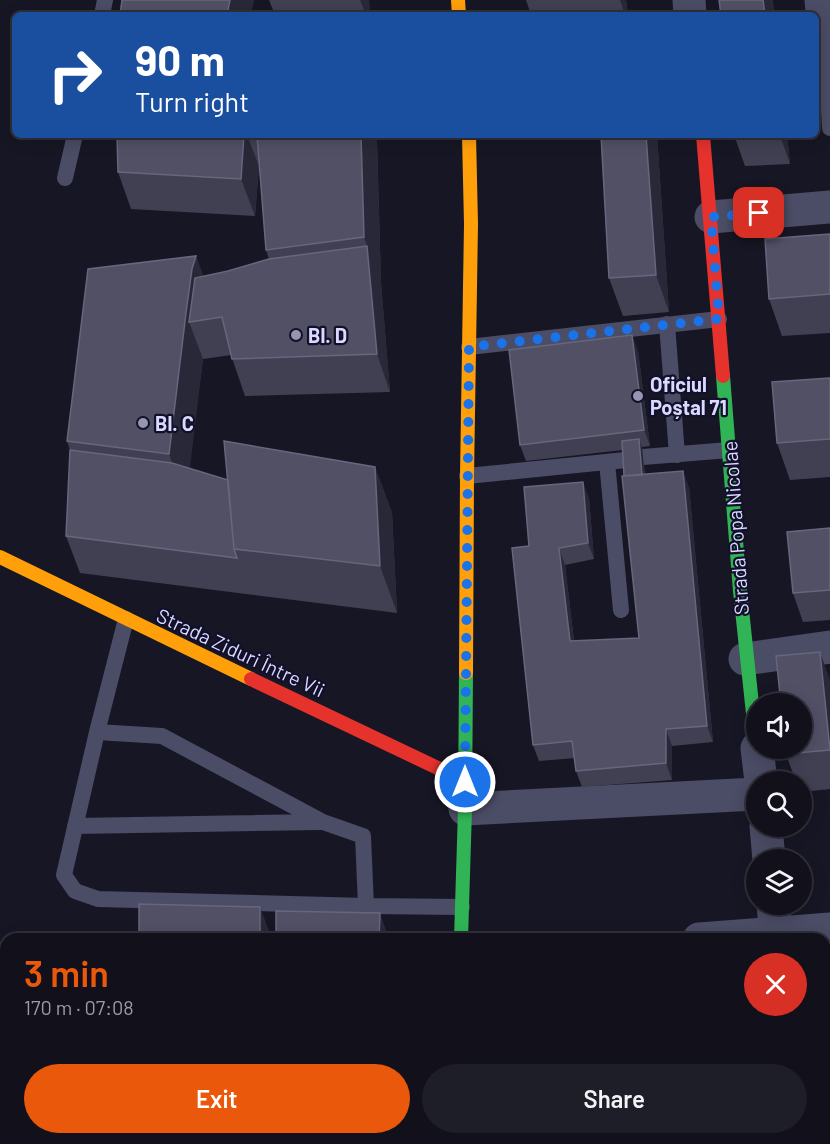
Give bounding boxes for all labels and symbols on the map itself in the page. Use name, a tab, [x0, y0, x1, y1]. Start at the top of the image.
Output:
pin	[733, 187, 784, 238]
place label: Bl. D	[308, 323, 347, 347]
marker: Bl. D	[289, 328, 303, 342]
place label: Oficiul Poștal 71	[650, 372, 727, 419]
marker: Oficiul Poștal 71	[631, 389, 645, 403]
place label: Bl. C	[155, 411, 194, 435]
marker: Bl. C	[136, 416, 150, 430]
street label: Strada Popa Nicolae	[717, 440, 753, 616]
street label: Strada Ziduri Între Vii	[153, 603, 329, 701]
position arrow	[433, 750, 497, 814]

